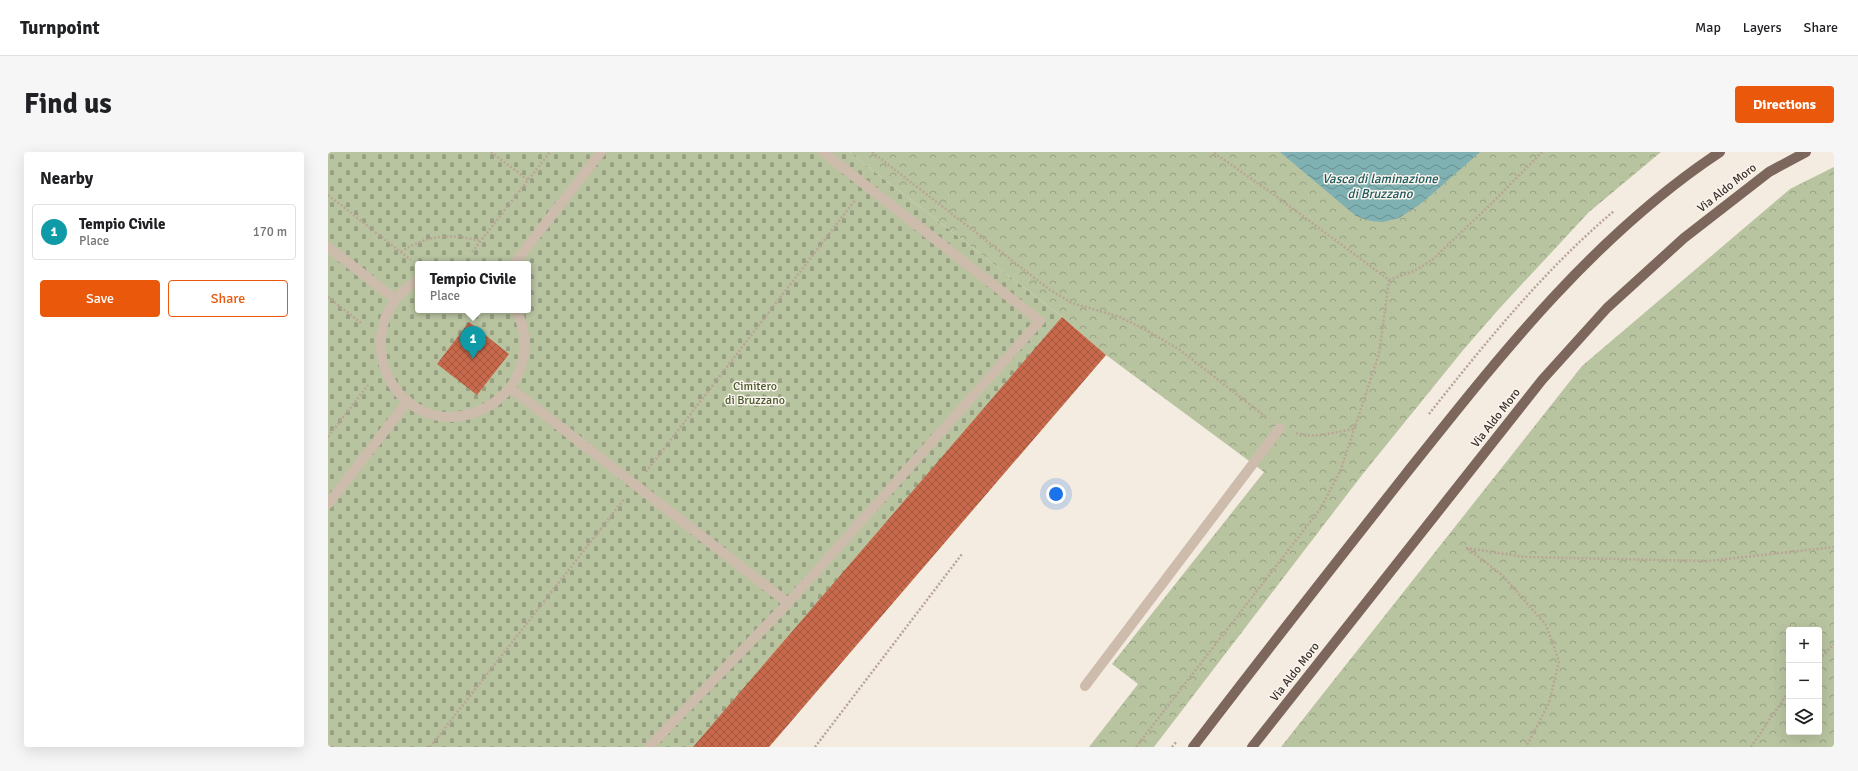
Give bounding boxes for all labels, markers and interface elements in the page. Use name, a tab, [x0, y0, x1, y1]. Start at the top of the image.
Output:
text: Turnpoint	[20, 16, 100, 40]
text: Map	[1695, 19, 1721, 36]
text: Layers	[1743, 19, 1782, 36]
text: Share	[1804, 19, 1838, 36]
button: Directions	[1735, 86, 1834, 123]
text: Find us	[24, 87, 112, 121]
street label: Via Aldo Moro	[1694, 160, 1760, 216]
text: Nearby	[40, 168, 93, 189]
water label: Vasca di laminazione di Bruzzano	[1322, 171, 1439, 202]
text: Tempio Civile	[79, 215, 165, 233]
text: 1	[50, 224, 58, 240]
text: 170 m	[253, 224, 287, 240]
text: Place	[79, 233, 109, 249]
popup	[415, 261, 531, 313]
text: Tempio Civile	[430, 270, 516, 288]
button: Save	[40, 280, 160, 317]
button: Share	[168, 280, 288, 317]
text: Place	[430, 288, 460, 304]
pin: 1	[460, 326, 486, 359]
park label: Cimitero di Bruzzano	[725, 379, 785, 408]
street label: Via Aldo Moro	[1468, 385, 1524, 451]
your location	[1046, 484, 1066, 504]
map controls	[1786, 627, 1822, 735]
button: +	[1786, 627, 1822, 663]
street label: Via Aldo Moro	[1267, 639, 1323, 705]
button: −	[1786, 663, 1822, 699]
button: layers	[1786, 699, 1822, 735]

